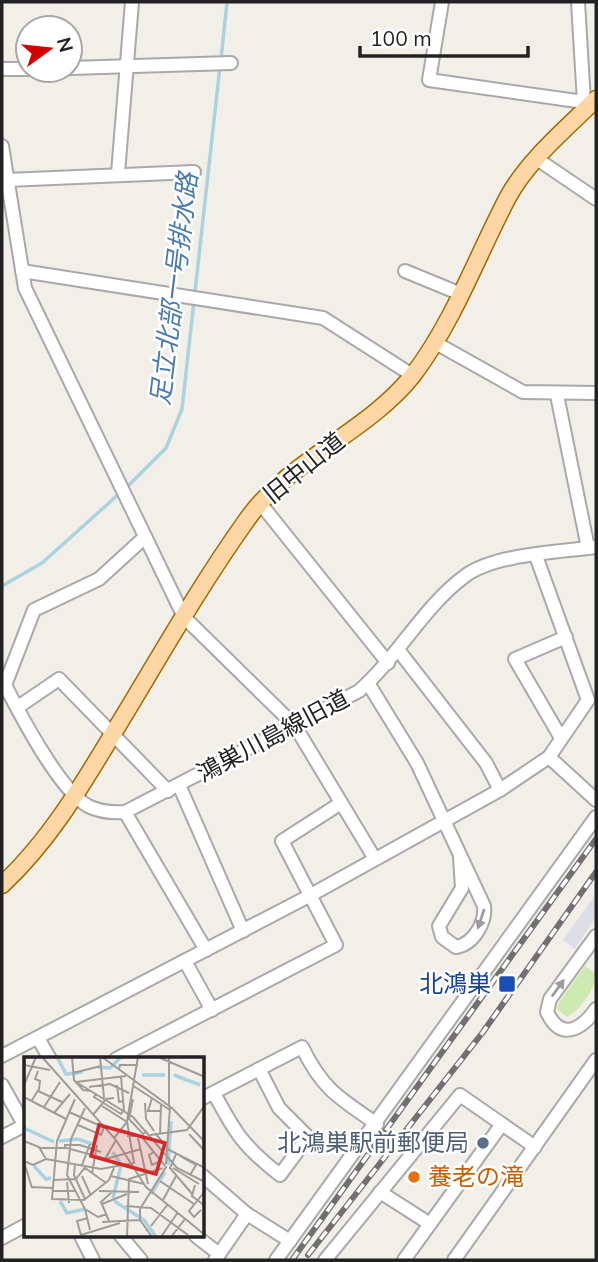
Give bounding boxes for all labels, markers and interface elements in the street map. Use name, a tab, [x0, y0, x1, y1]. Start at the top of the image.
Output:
north arrow	[14, 14, 84, 84]
scale bar	[360, 14, 528, 58]
text: 100 m	[370, 25, 432, 51]
text: N	[52, 35, 79, 55]
water label: 足立北部一号排水路	[143, 169, 204, 407]
street label: 旧中山道	[257, 425, 350, 509]
street label: 鴻巣川島線旧道	[191, 682, 354, 788]
one-way arrow	[475, 909, 485, 930]
place label: 北鴻巣	[419, 968, 491, 998]
marker: 北鴻巣	[497, 974, 517, 994]
one-way arrow	[551, 979, 565, 997]
inset map	[24, 1057, 205, 1238]
place label: 北鴻巣駅前郵便局	[277, 1127, 469, 1157]
marker: 北鴻巣駅前郵便局	[475, 1135, 491, 1151]
place label: 養老の滝	[428, 1161, 524, 1191]
marker: 養老の滝	[406, 1169, 422, 1185]

